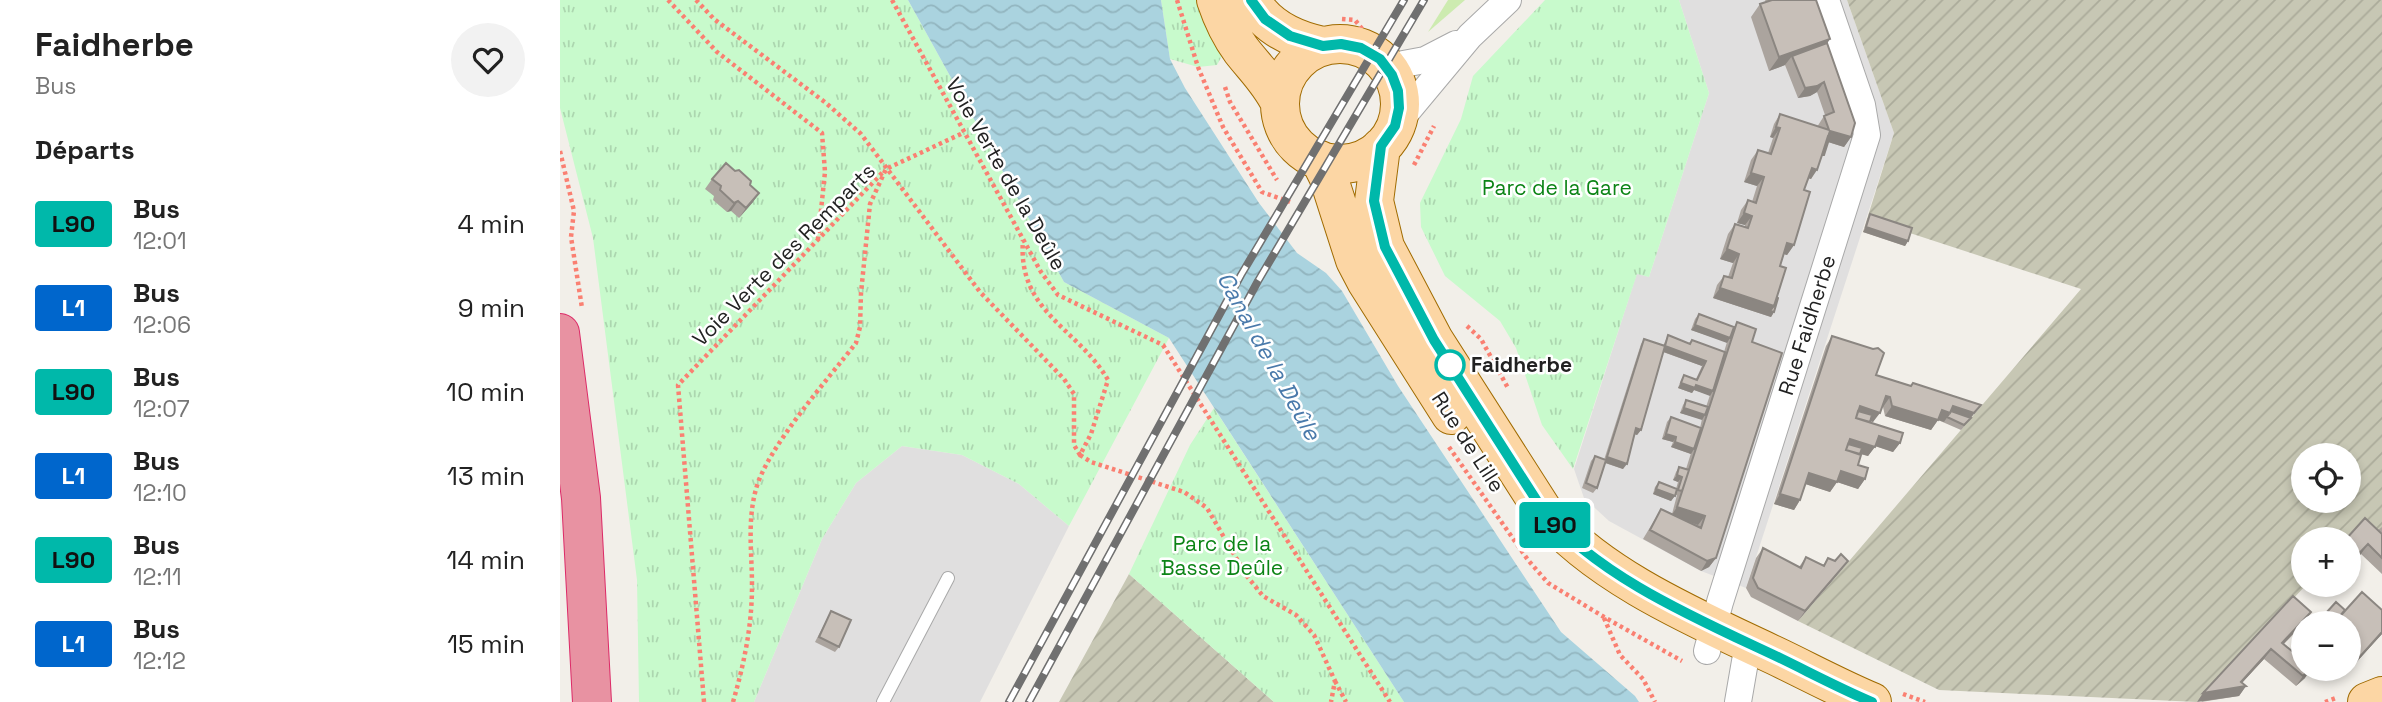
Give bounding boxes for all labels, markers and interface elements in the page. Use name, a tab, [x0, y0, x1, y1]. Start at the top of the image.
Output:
button: heart	[451, 23, 525, 97]
text: Faidherbe	[35, 24, 194, 66]
text: Bus	[35, 71, 76, 101]
street label: Voie Verte de la Deûle	[940, 72, 1073, 275]
text: Départs	[35, 133, 135, 167]
street label: Voie Verte des Remparts	[686, 157, 881, 352]
park label: Parc de la Gare	[1482, 174, 1632, 201]
text: Bus	[133, 192, 180, 226]
text: 4 min	[457, 207, 525, 241]
text: L90	[52, 208, 95, 239]
text: 12:01	[133, 226, 187, 256]
street label: Rue Faidherbe	[1772, 252, 1841, 398]
water label: Canal de la Deûle	[1210, 266, 1328, 447]
text: Bus	[133, 276, 180, 310]
text: 9 min	[458, 291, 525, 325]
text: L1	[62, 292, 85, 323]
text: 12:06	[133, 310, 191, 340]
marker: Faidherbe	[1435, 350, 1465, 380]
place label: Faidherbe	[1471, 351, 1572, 378]
text: Bus	[133, 360, 180, 394]
text: 10 min	[446, 375, 525, 409]
text: L90	[52, 376, 95, 407]
street label: Rue de Lille	[1426, 386, 1511, 497]
text: 12:07	[133, 394, 190, 424]
map controls	[2291, 443, 2361, 681]
button: locate	[2291, 443, 2361, 513]
text: Bus	[133, 444, 180, 478]
text: 13 min	[447, 459, 525, 493]
text: L1	[62, 460, 85, 491]
text: 12:10	[133, 478, 187, 508]
line badge: L90	[1515, 502, 1595, 548]
text: L90	[1533, 509, 1577, 540]
button: +	[2291, 527, 2361, 597]
text: Bus	[133, 528, 180, 562]
park label: Parc de la Basse Deûle	[1161, 530, 1283, 581]
text: 14 min	[447, 543, 525, 577]
text: L90	[52, 544, 95, 575]
text: 12:11	[133, 562, 182, 592]
button: −	[2291, 611, 2361, 681]
text: Bus	[133, 612, 180, 646]
text: 15 min	[447, 627, 525, 661]
text: L1	[62, 628, 85, 659]
text: 12:12	[133, 646, 186, 676]

